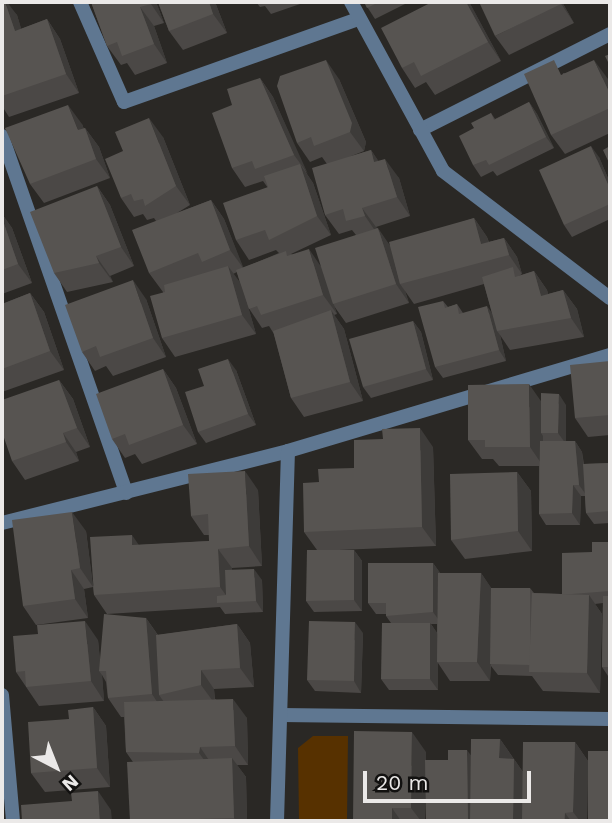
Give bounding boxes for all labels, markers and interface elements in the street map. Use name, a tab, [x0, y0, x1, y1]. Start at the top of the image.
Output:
north arrow	[21, 732, 91, 802]
scale bar	[367, 756, 535, 800]
text: N	[57, 770, 83, 796]
text: 20 m	[376, 770, 428, 795]

